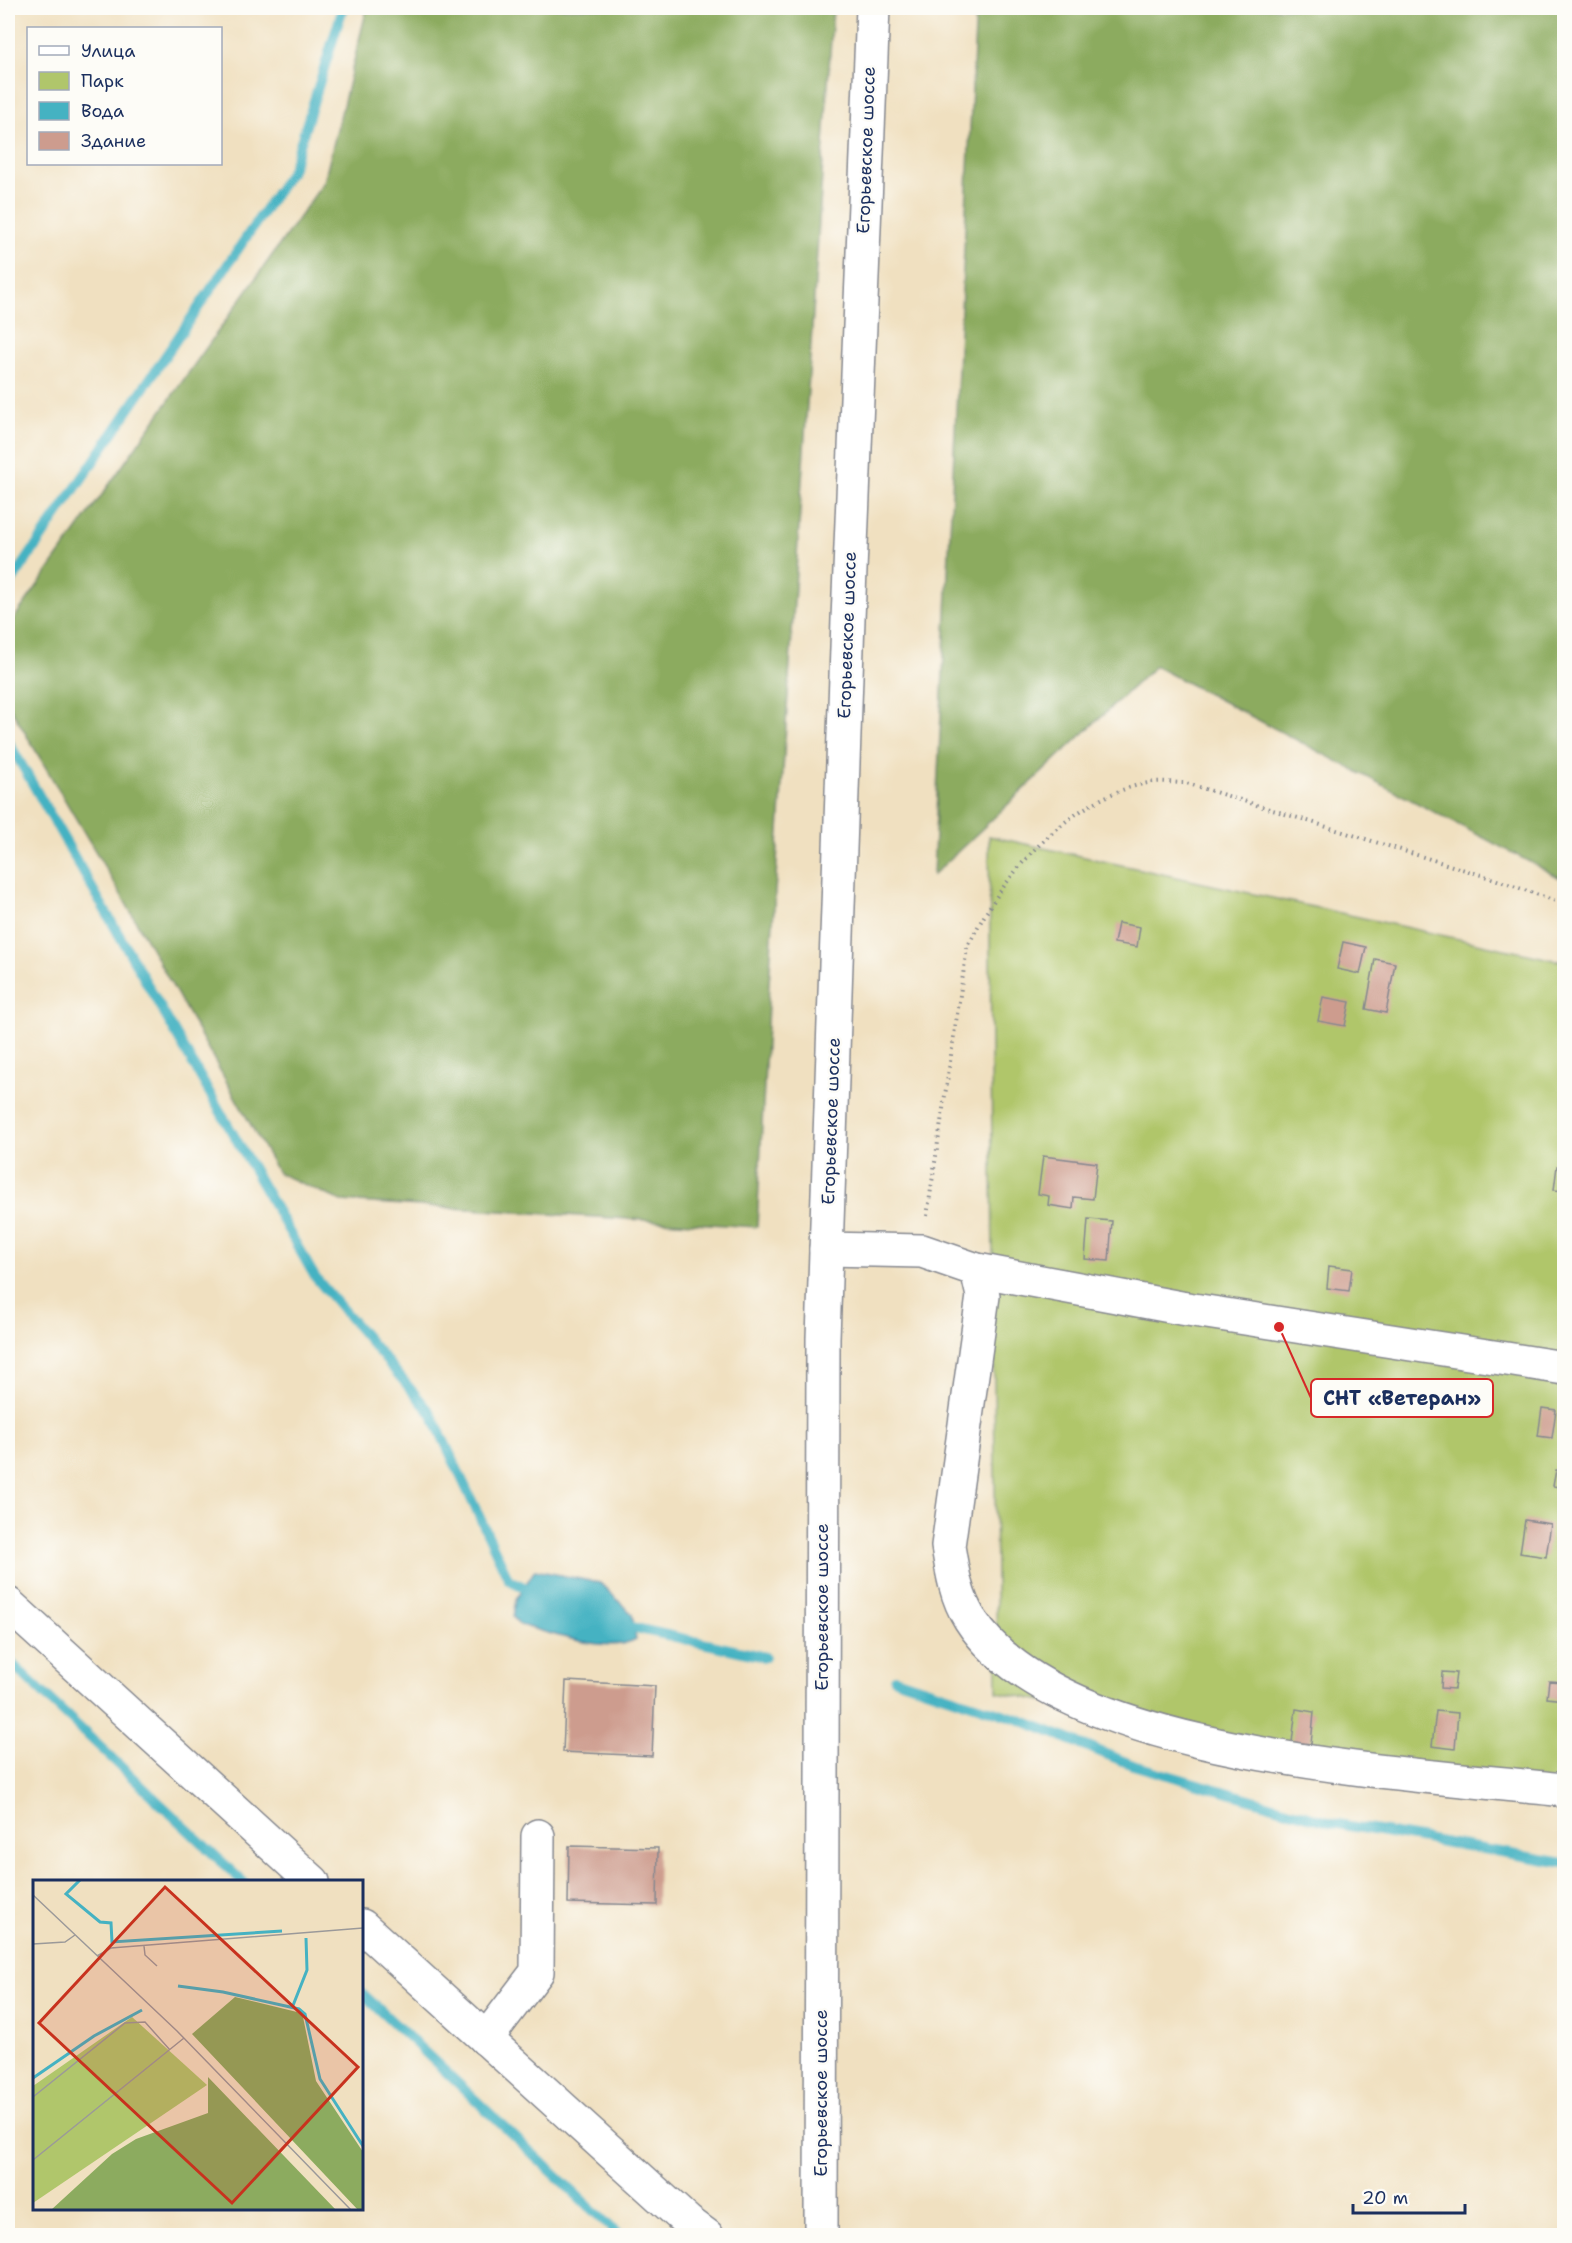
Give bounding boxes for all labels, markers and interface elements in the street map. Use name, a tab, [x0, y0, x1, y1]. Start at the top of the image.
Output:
legend	[27, 27, 222, 165]
text: Улица	[81, 39, 135, 63]
street label: Егорьевское шоссе	[851, 66, 881, 234]
text: Парк	[81, 69, 124, 93]
text: Вода	[81, 99, 124, 123]
text: Здание	[81, 129, 146, 153]
street label: Егорьевское шоссе	[832, 551, 862, 719]
street label: Егорьевское шоссе	[816, 1037, 846, 1205]
callout: СНТ «Ветеран»	[1311, 1379, 1493, 1417]
text: СНТ «Ветеран»	[1323, 1385, 1481, 1411]
street label: Егорьевское шоссе	[810, 1523, 834, 1691]
inset map	[33, 1880, 363, 2210]
street label: Егорьевское шоссе	[809, 2009, 833, 2177]
scale bar	[1353, 2177, 1466, 2215]
text: 20 m	[1362, 2186, 1408, 2210]

